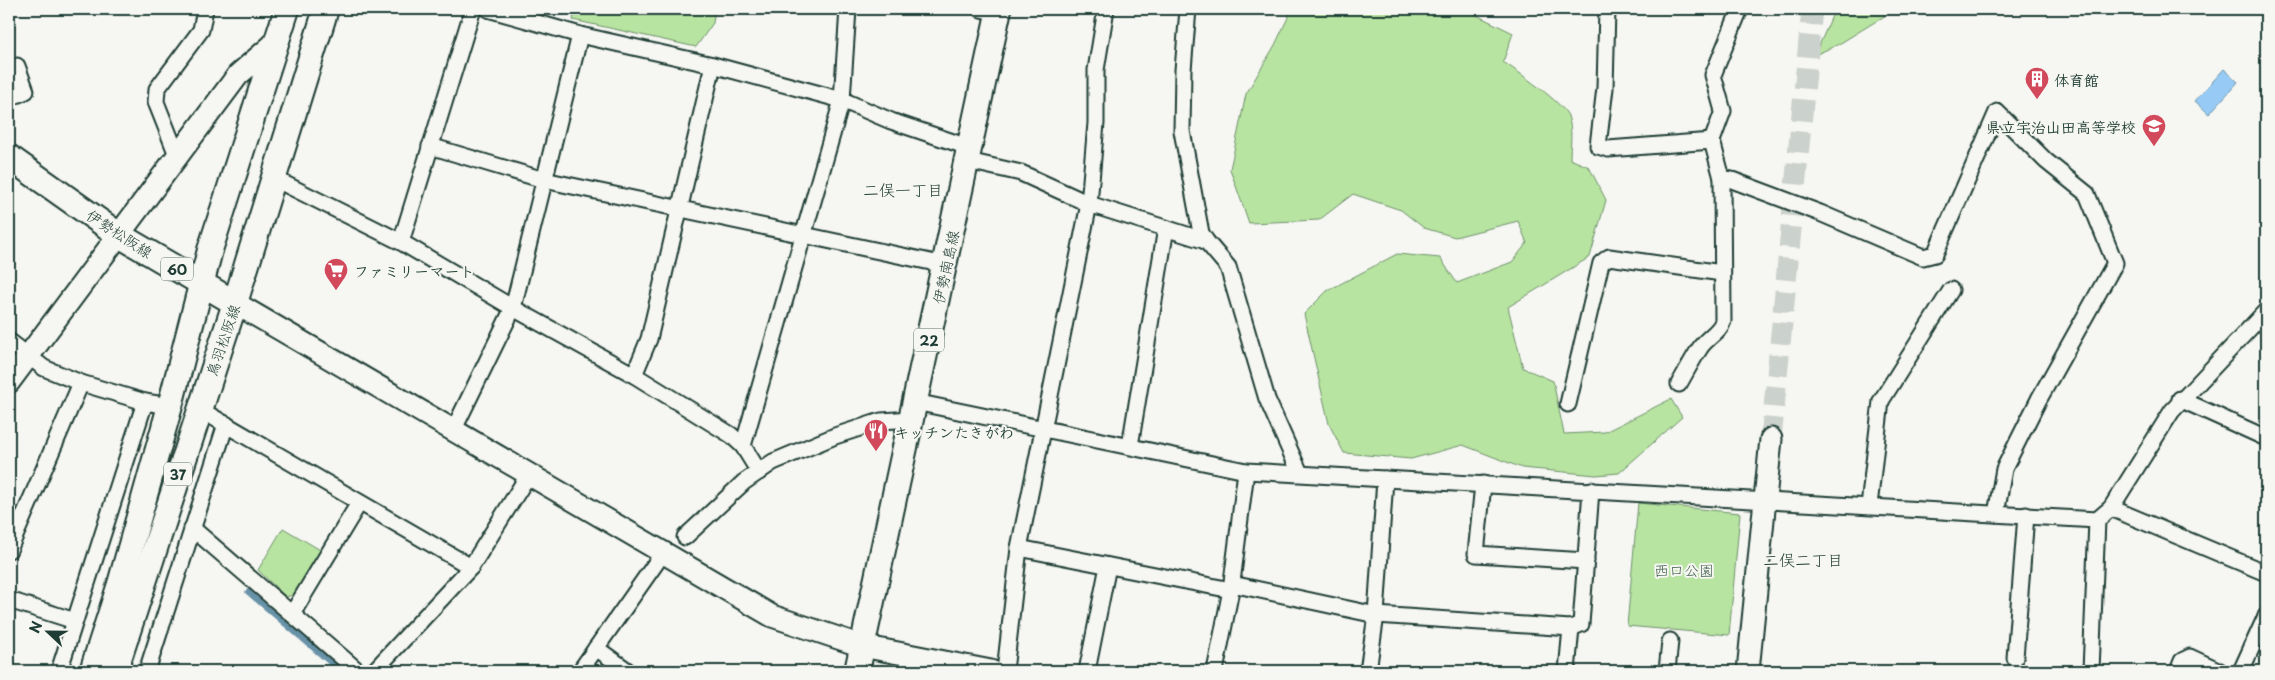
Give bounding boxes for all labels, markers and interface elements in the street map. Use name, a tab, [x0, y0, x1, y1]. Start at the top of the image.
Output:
building icon: 体育館	[2024, 66, 2050, 100]
place label: 体育館	[2054, 68, 2099, 91]
school or university icon: 県立宇治山田高等学校	[2141, 113, 2167, 147]
place label: 県立宇治山田高等学校	[1986, 115, 2136, 138]
district label: 二俣一丁目	[863, 177, 943, 201]
street label: 伊勢松阪線	[82, 203, 158, 263]
street label: 伊勢南島線	[926, 228, 964, 306]
supermarket icon: ファミリーマート	[323, 257, 349, 291]
road number: 60	[161, 258, 193, 280]
place label: ファミリーマート	[354, 259, 475, 282]
street label: 鳥羽松阪線	[199, 301, 245, 379]
road number: 22	[914, 328, 944, 352]
restaurant icon: キッチンたきがわ	[863, 418, 889, 452]
place label: キッチンたきがわ	[894, 420, 1014, 443]
road number: 37	[164, 462, 192, 486]
district label: 二俣二丁目	[1763, 547, 1843, 571]
park label: 西口公園	[1654, 558, 1714, 581]
north arrow	[22, 608, 72, 658]
text: N	[24, 618, 47, 636]

